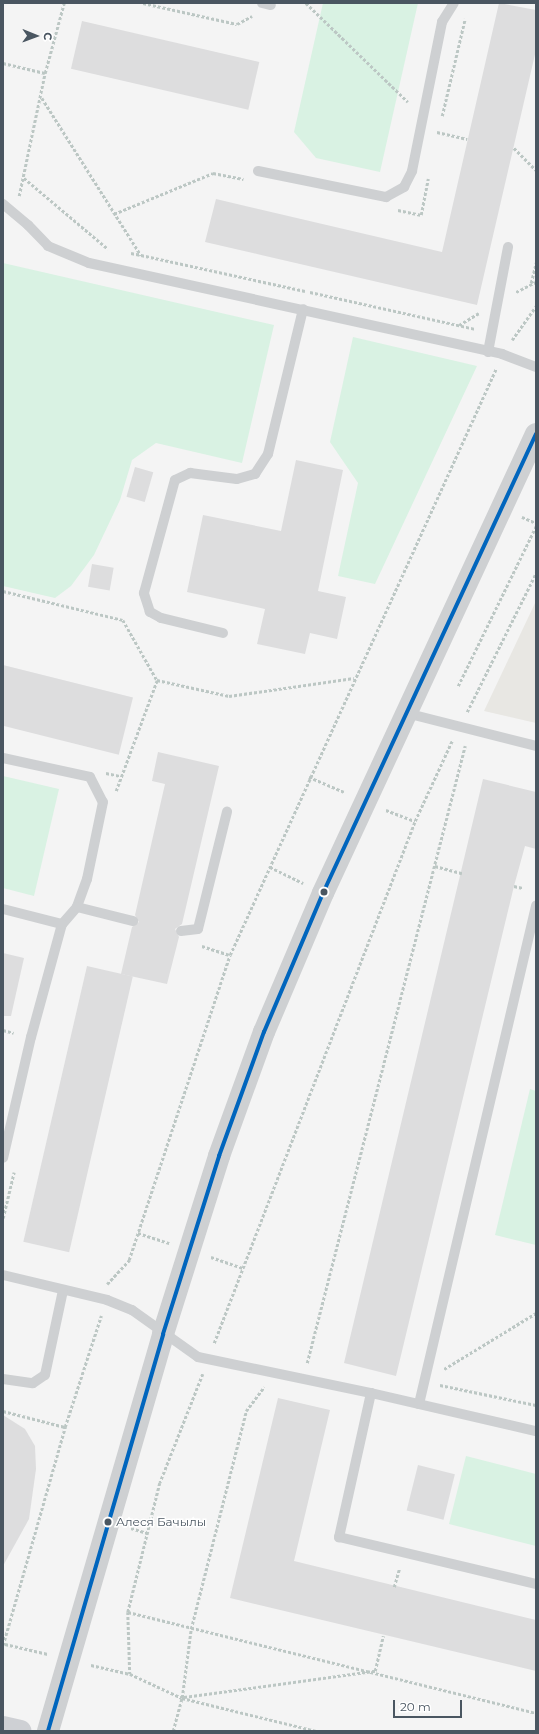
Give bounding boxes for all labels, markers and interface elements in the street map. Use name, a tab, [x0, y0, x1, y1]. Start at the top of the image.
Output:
north arrow	[16, 16, 56, 56]
text: С	[41, 32, 55, 40]
unlabelled marker	[319, 887, 329, 897]
place label: Алеся Бачылы	[116, 1515, 206, 1529]
marker: Алеся Бачылы	[103, 1517, 113, 1527]
scale bar	[395, 1692, 464, 1718]
text: 20 m	[400, 1699, 431, 1714]

